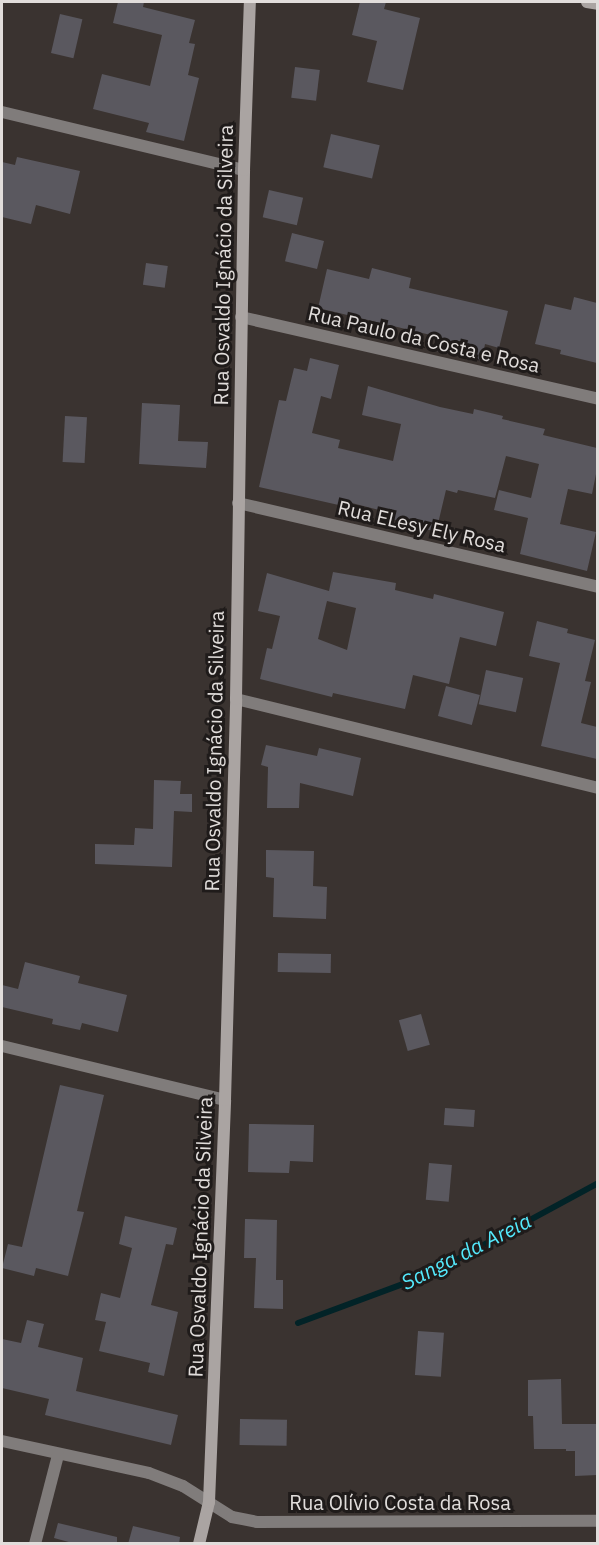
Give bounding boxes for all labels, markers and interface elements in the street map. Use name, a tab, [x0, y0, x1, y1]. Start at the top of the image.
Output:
street label: Rua Osvaldo Ignácio da Silveira	[209, 125, 237, 405]
street label: Rua Paulo da Costa e Rosa	[306, 301, 542, 377]
street label: Rua ELesy Ely Rosa	[336, 495, 508, 557]
street label: Rua Osvaldo Ignácio da Silveira	[200, 611, 228, 891]
street label: Rua Osvaldo Ignácio da Silveira	[183, 1096, 217, 1378]
water label: Sanga da Areia	[397, 1207, 535, 1295]
street label: Rua Olívio Costa da Rosa	[289, 1490, 511, 1514]

